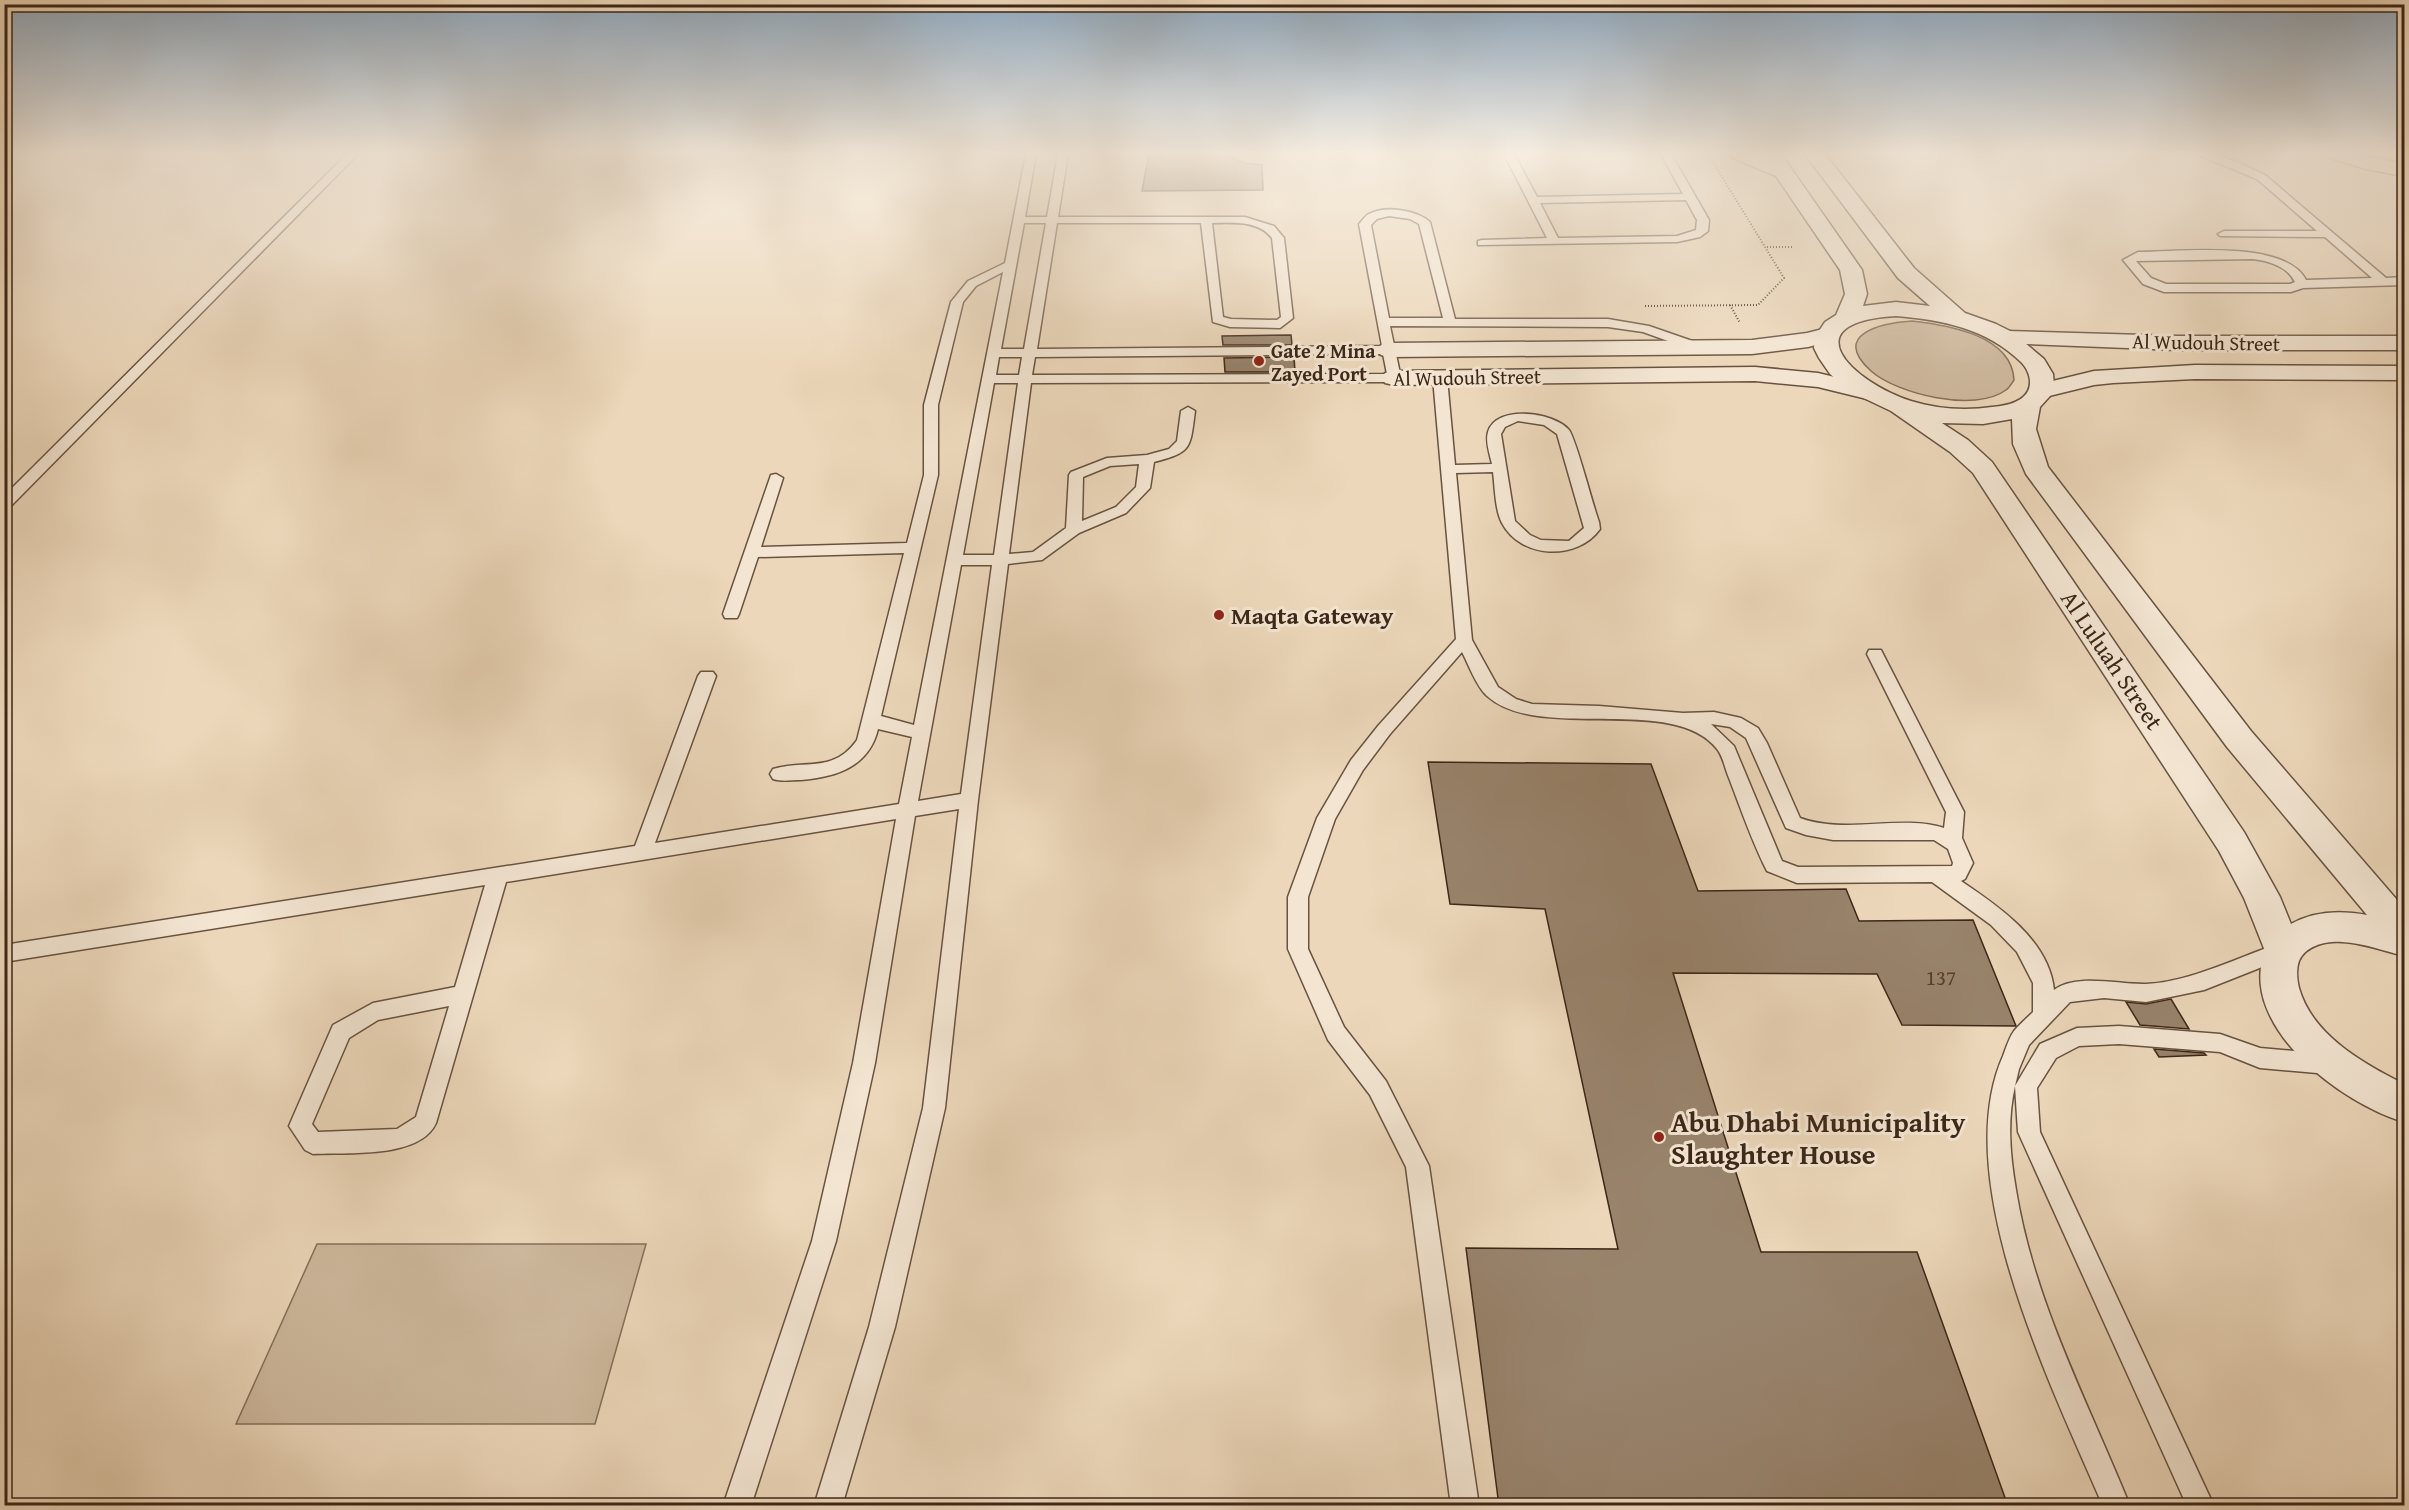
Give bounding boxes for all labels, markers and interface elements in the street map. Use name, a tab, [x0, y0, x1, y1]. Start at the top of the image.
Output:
street label: Al Wudouh Street	[2132, 326, 2280, 358]
place label: Gate 2 Mina Zayed Port	[1271, 336, 1376, 388]
marker: Gate 2 Mina Zayed Port	[1252, 354, 1266, 368]
street label: Al Wudouh Street	[1393, 361, 1541, 393]
street label: Al Luluah Street	[2052, 583, 2172, 737]
place label: Maqta Gateway	[1231, 598, 1394, 633]
marker: Maqta Gateway	[1212, 608, 1226, 622]
house number: 137	[1926, 962, 1956, 993]
place label: Abu Dhabi Municipality Slaughter House	[1671, 1101, 1966, 1174]
marker: Abu Dhabi Municipality Slaughter House	[1652, 1130, 1666, 1144]

